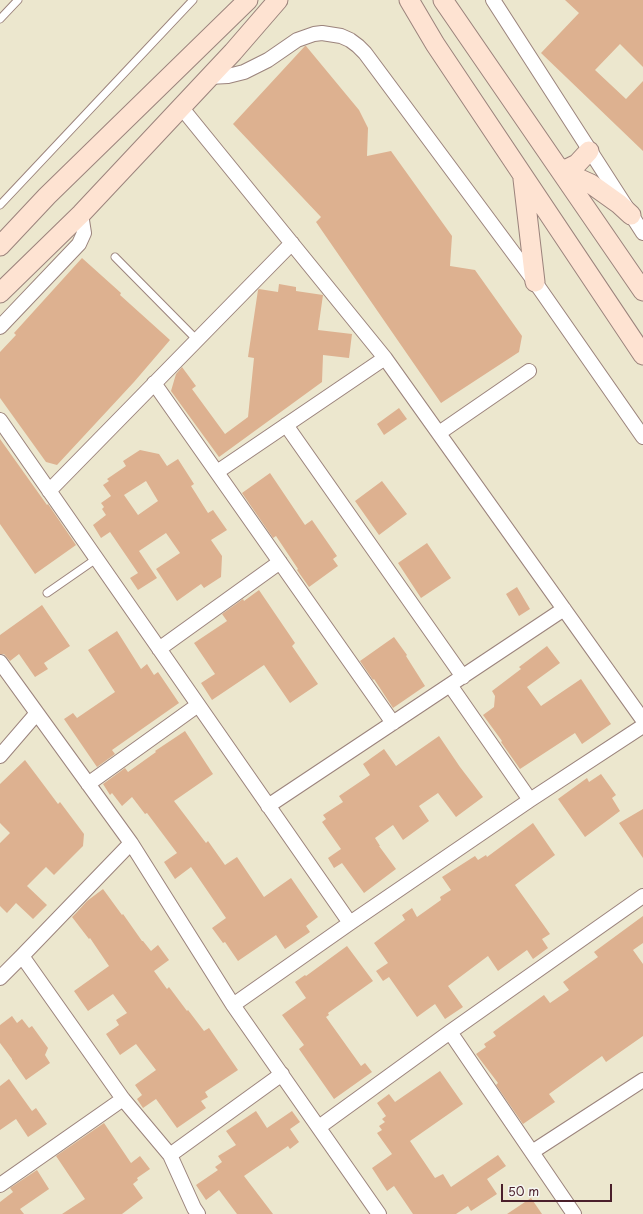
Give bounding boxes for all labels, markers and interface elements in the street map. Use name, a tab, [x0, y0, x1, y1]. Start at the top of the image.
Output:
scale bar	[503, 1176, 614, 1202]
text: 50 m	[508, 1182, 539, 1200]

